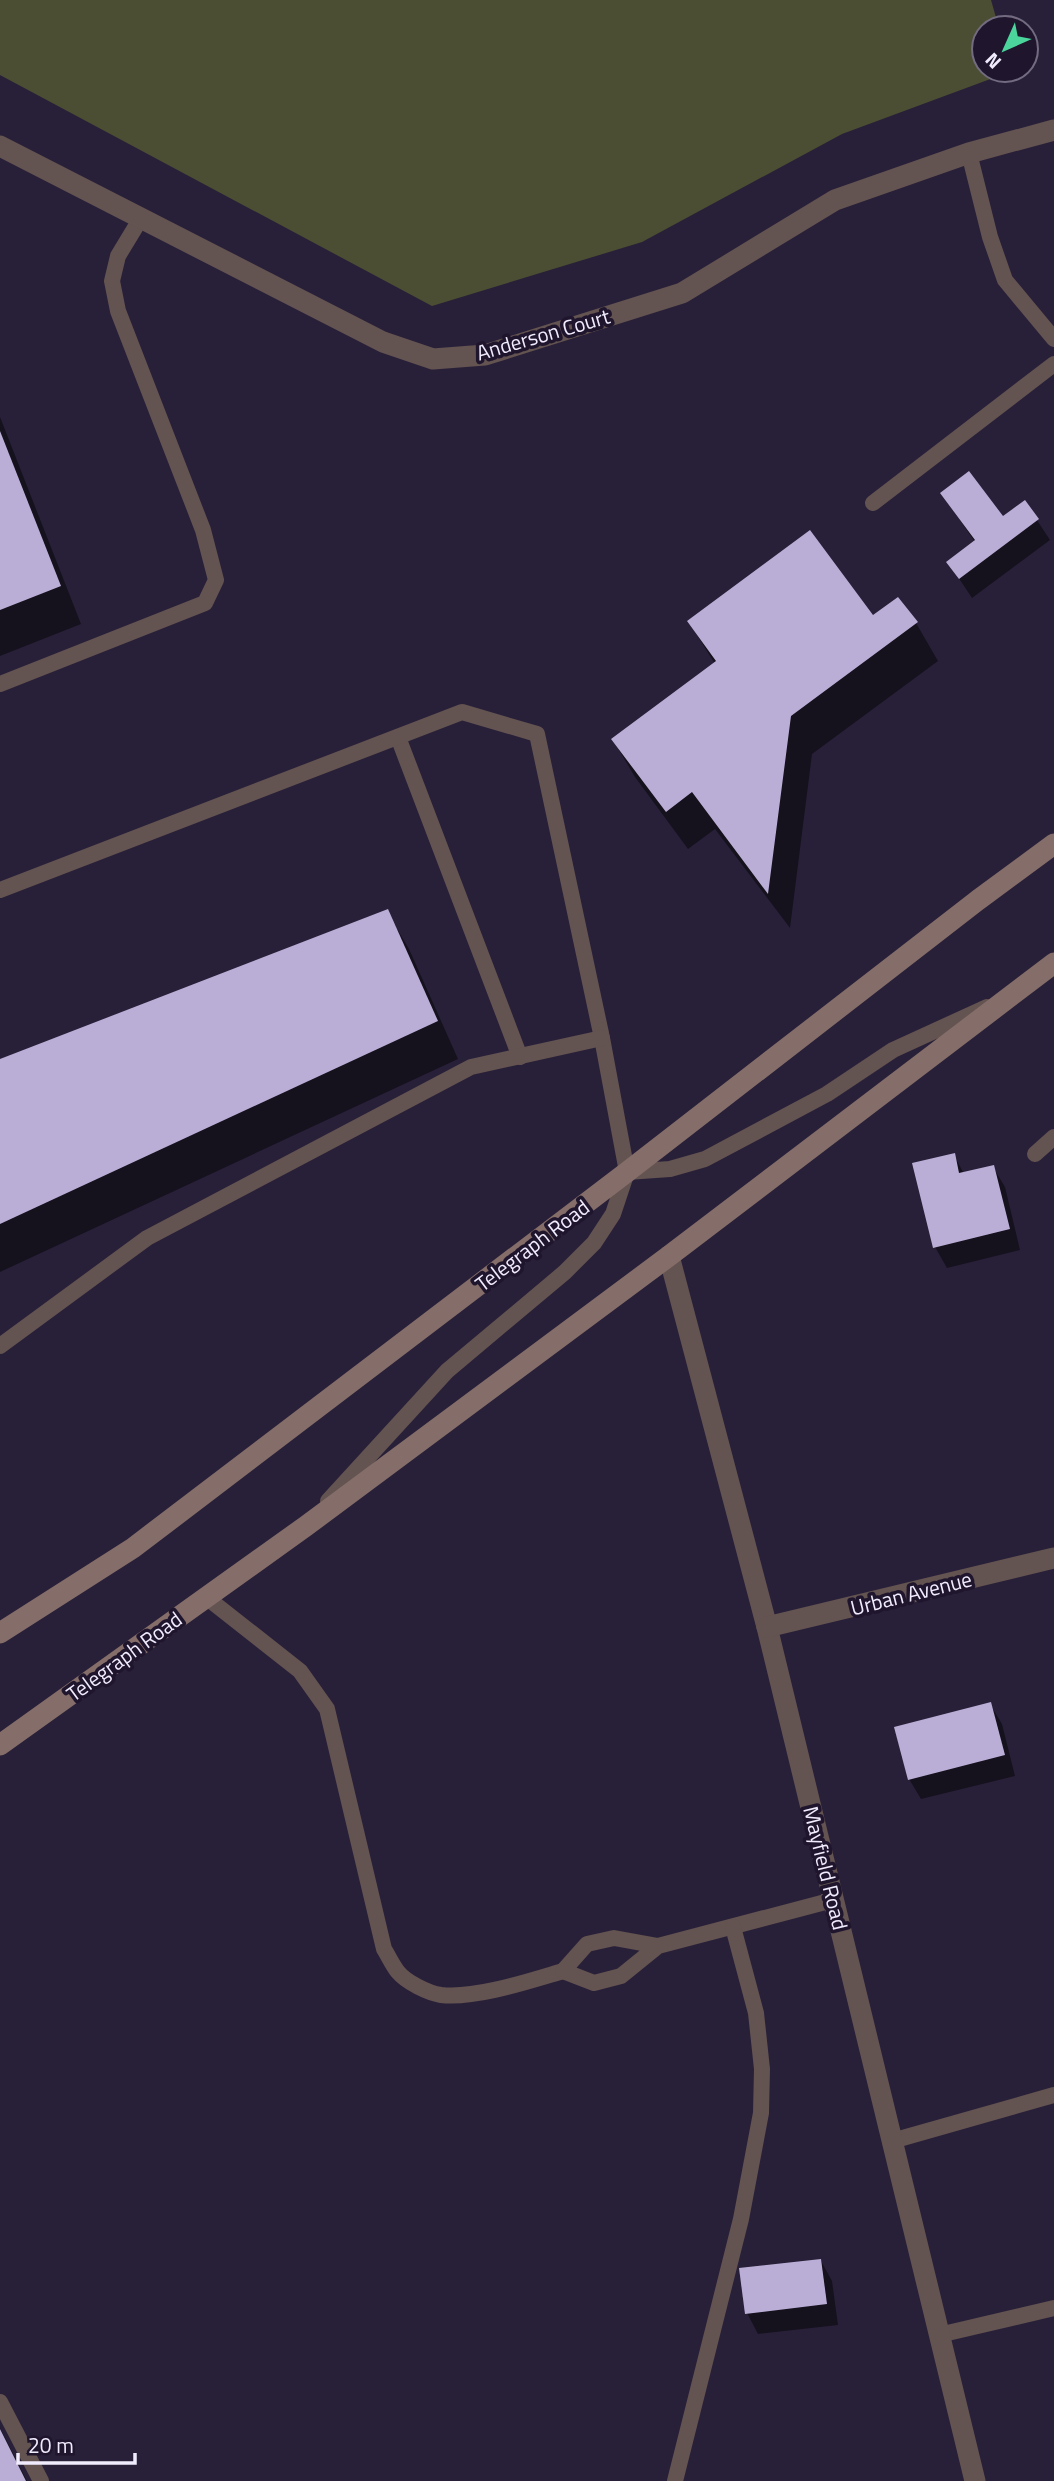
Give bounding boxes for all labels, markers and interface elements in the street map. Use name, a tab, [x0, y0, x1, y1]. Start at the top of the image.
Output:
north arrow	[970, 14, 1040, 84]
text: N	[978, 46, 1008, 76]
street label: Anderson Court	[472, 299, 614, 368]
street label: Telegraph Road	[468, 1191, 596, 1299]
street label: Urban Avenue	[847, 1562, 975, 1624]
street label: Telegraph Road	[59, 1603, 189, 1709]
street label: Mayfield Road	[795, 1803, 857, 1933]
scale bar	[18, 2422, 135, 2466]
text: 20 m	[28, 2429, 74, 2461]

